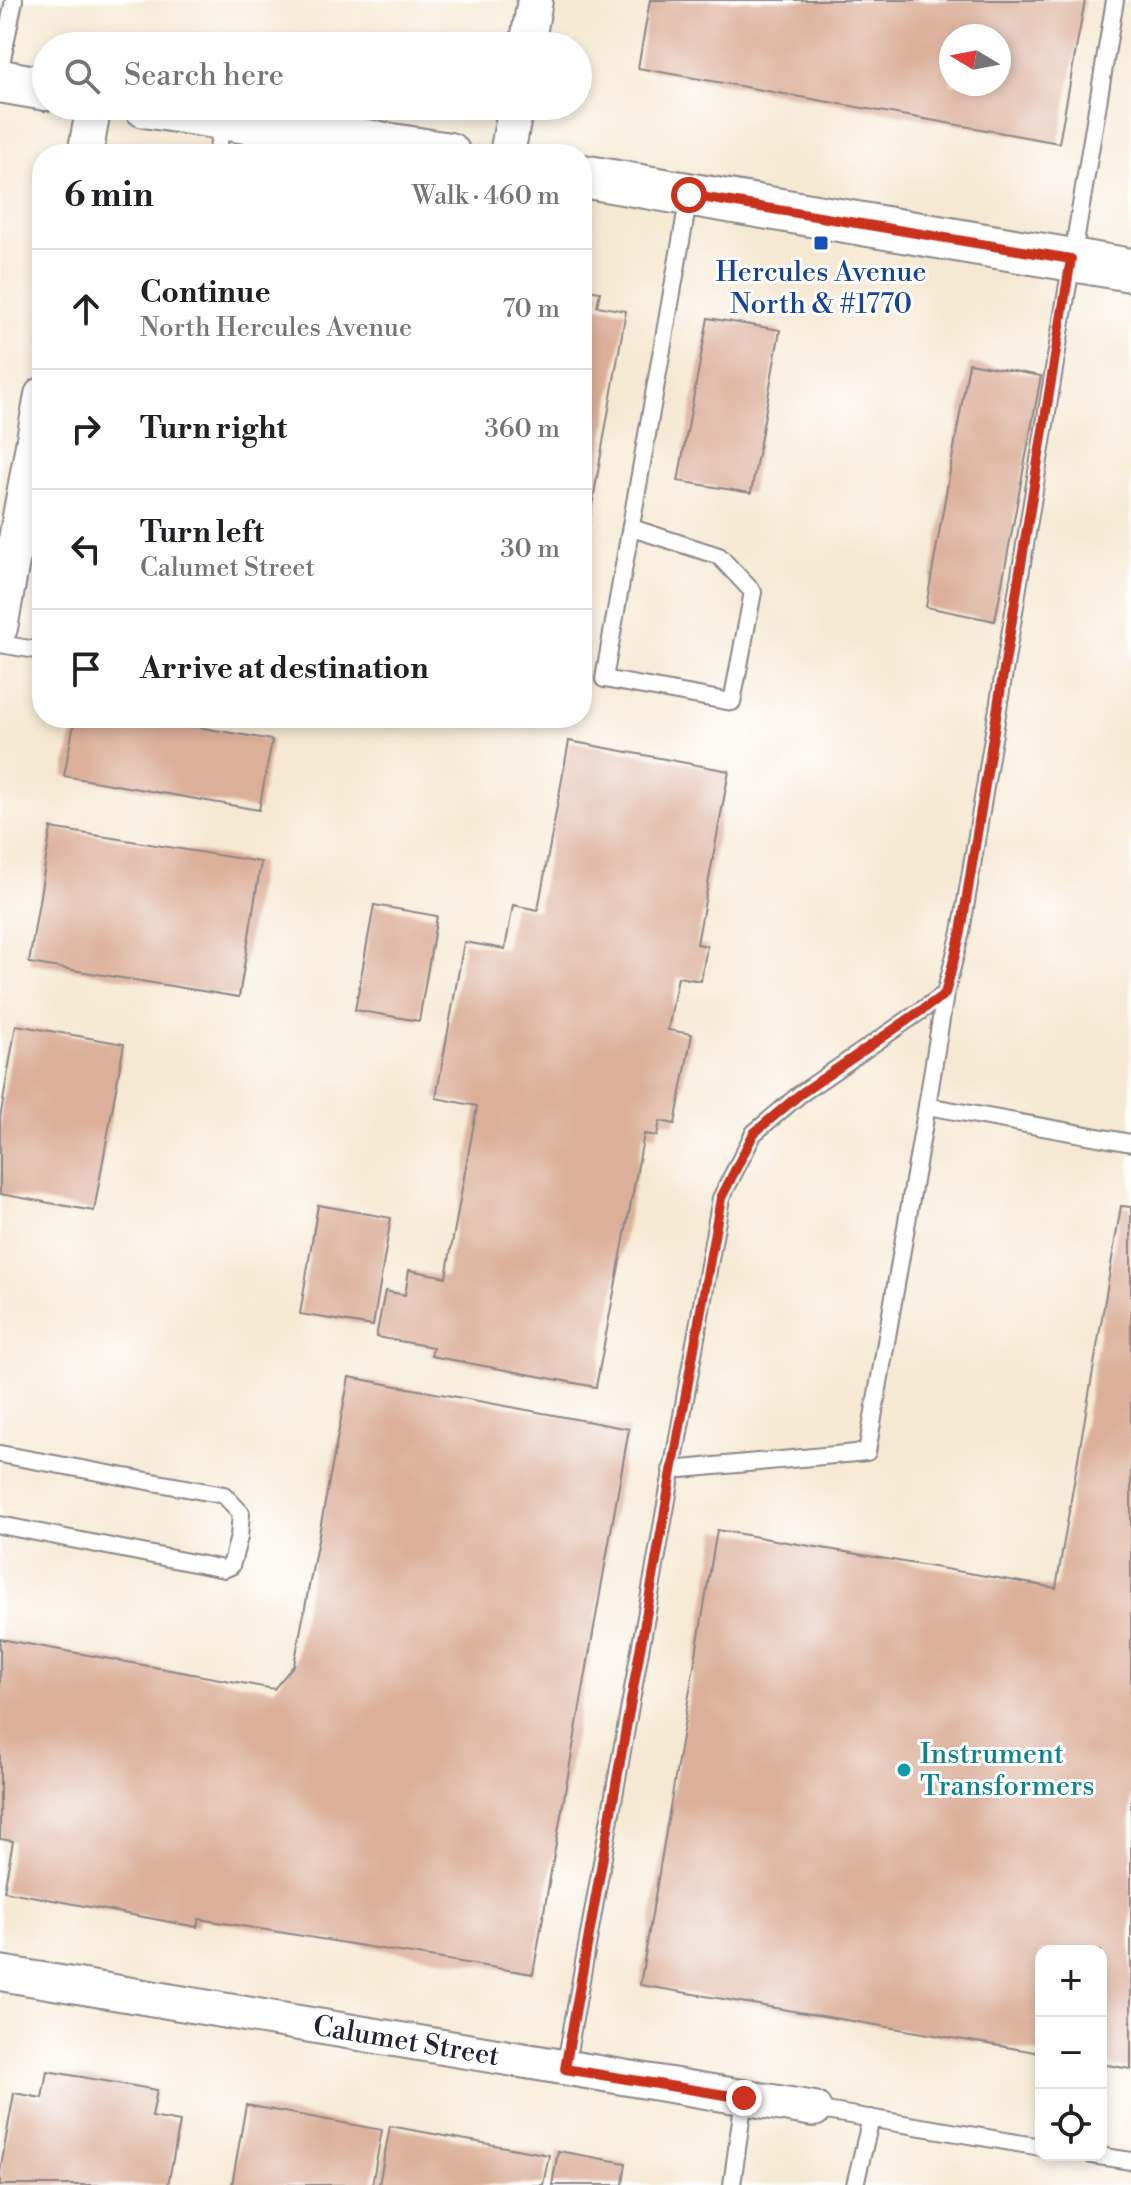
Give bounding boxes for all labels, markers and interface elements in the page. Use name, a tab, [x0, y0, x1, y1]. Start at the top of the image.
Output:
north arrow	[939, 24, 1011, 96]
search box	[32, 32, 592, 120]
icon: search	[60, 54, 104, 98]
text: Search here	[124, 57, 284, 95]
text: 6 min	[64, 175, 154, 217]
route start	[671, 177, 707, 213]
text: Walk · 460 m	[412, 180, 560, 212]
marker: Hercules Avenue North & #1770	[812, 234, 830, 252]
place label: Hercules Avenue North & #1770	[715, 255, 927, 322]
text: Continue	[140, 274, 271, 312]
icon: ahead	[64, 287, 108, 331]
text: 70 m	[502, 293, 560, 325]
text: North Hercules Avenue	[140, 312, 412, 344]
icon: right	[64, 407, 108, 451]
text: Turn right	[140, 410, 287, 448]
text: 360 m	[485, 413, 560, 445]
text: Turn left	[140, 514, 264, 552]
icon: left	[64, 527, 108, 571]
text: 30 m	[500, 533, 560, 565]
text: Calumet Street	[140, 552, 315, 584]
icon: arrive	[64, 647, 108, 691]
text: Arrive at destination	[140, 650, 429, 688]
place label: Instrument Transformers	[920, 1737, 1095, 1804]
marker: Instrument Transformers	[895, 1761, 913, 1779]
map controls	[1035, 1945, 1107, 2161]
button: +	[1035, 1945, 1107, 2017]
street label: Calumet Street	[311, 2008, 502, 2074]
button: −	[1035, 2017, 1107, 2089]
route end	[726, 2080, 762, 2116]
button: locate	[1035, 2089, 1107, 2161]

